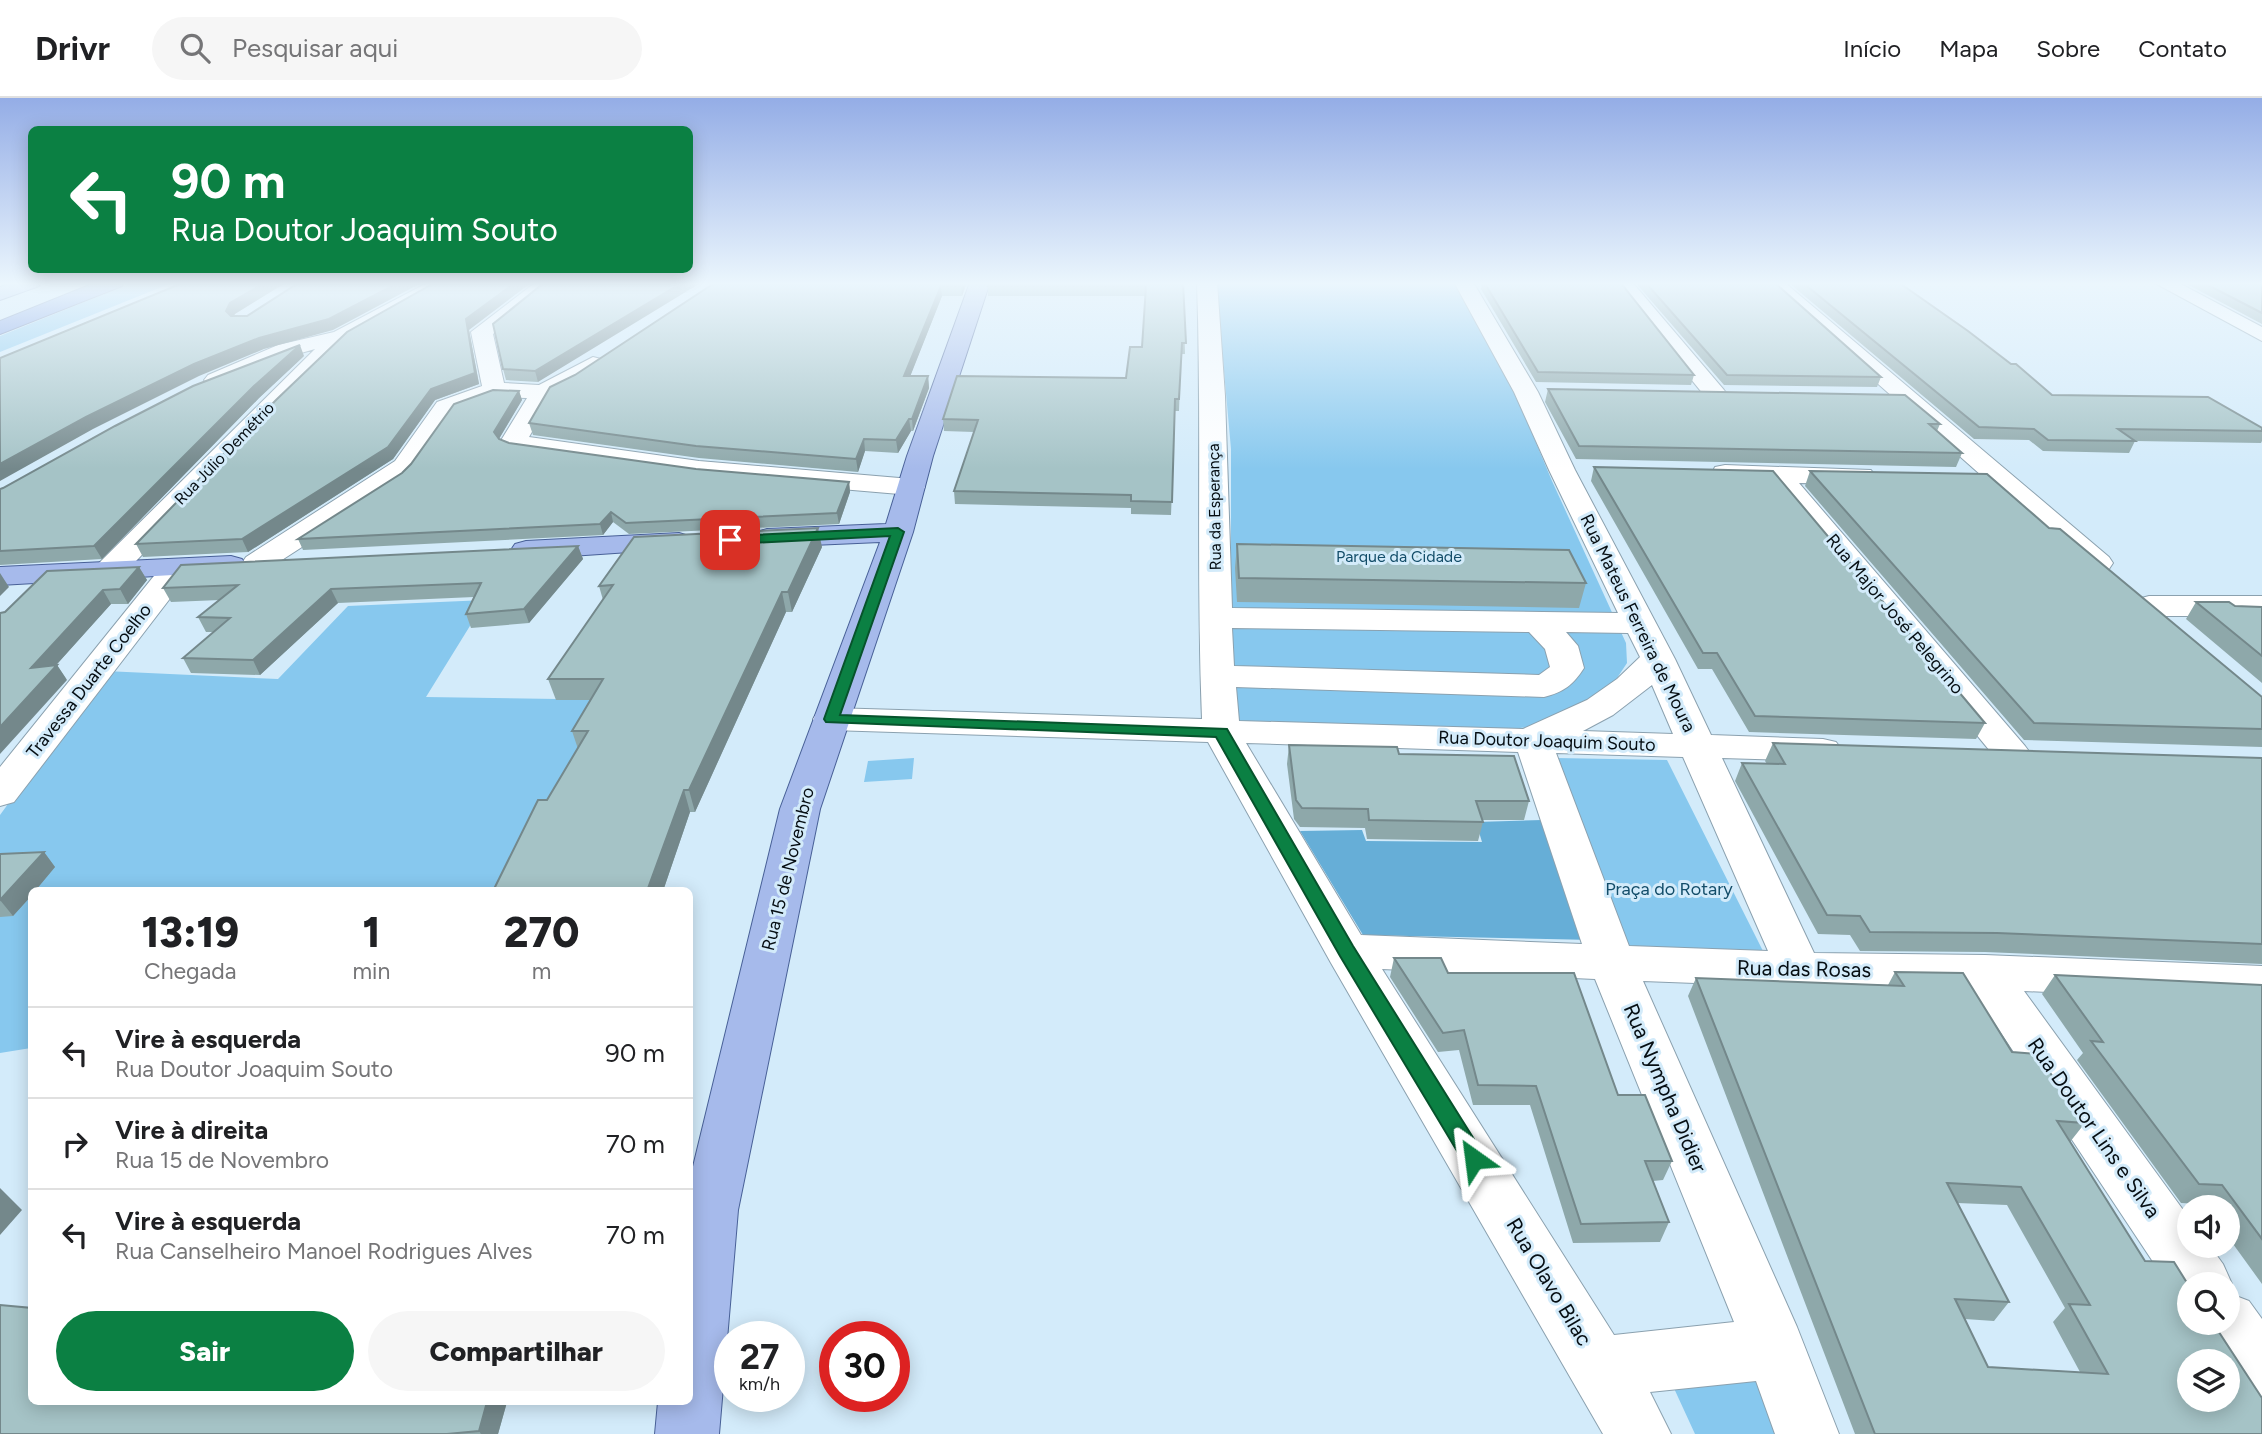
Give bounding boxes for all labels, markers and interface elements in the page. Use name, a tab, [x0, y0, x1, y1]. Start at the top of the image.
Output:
search box	[152, 17, 642, 80]
text: Drivr	[35, 29, 110, 68]
icon: search	[176, 29, 214, 67]
text: Pesquisar aqui	[232, 32, 398, 64]
text: Início	[1843, 34, 1901, 63]
text: Mapa	[1939, 34, 1998, 63]
text: Sobre	[2036, 34, 2100, 63]
text: Contato	[2138, 34, 2227, 63]
text: 90 m	[171, 151, 286, 210]
icon: left	[56, 154, 147, 245]
text: Rua Doutor Joaquim Souto	[171, 211, 558, 249]
street label: Rua Júlio Demétrio	[171, 398, 278, 509]
street label: Rua da Esperança	[1204, 443, 1225, 571]
pin	[700, 510, 760, 570]
street label: Rua Mateus Ferreira de Moura	[1576, 510, 1700, 736]
icon: arrive	[711, 521, 749, 559]
street label: Rua Major José Pelegrino	[1821, 529, 1969, 699]
park label: Parque da Cidade	[1336, 547, 1462, 566]
street label: Travessa Duarte Coelho	[22, 599, 156, 763]
street label: Rua Doutor Joaquim Souto	[1438, 726, 1656, 756]
street label: Rua 15 de Novembro	[757, 785, 819, 953]
park label: Praça do Rotary	[1605, 878, 1733, 900]
text: 13:19	[141, 907, 239, 958]
text: 1	[362, 907, 380, 958]
text: 270	[504, 907, 580, 958]
street label: Rua das Rosas	[1737, 955, 1871, 982]
text: Chegada	[144, 957, 236, 985]
text: min	[353, 957, 390, 985]
text: m	[532, 957, 551, 985]
street label: Rua Nympha Didier	[1619, 1000, 1712, 1176]
text: Vire à esquerda	[115, 1023, 301, 1055]
street label: Rua Doutor Lins e Silva	[2023, 1033, 2166, 1223]
icon: left	[56, 1034, 94, 1072]
text: 90 m	[605, 1037, 665, 1069]
text: Rua Doutor Joaquim Souto	[115, 1055, 393, 1083]
text: Vire à direita	[115, 1114, 268, 1146]
position arrow	[1437, 1122, 1511, 1196]
icon: right	[56, 1125, 94, 1163]
text: 70 m	[606, 1128, 665, 1160]
text: Rua 15 de Novembro	[115, 1146, 329, 1174]
map controls	[2177, 1195, 2240, 1412]
button: sound	[2177, 1195, 2240, 1258]
text: Vire à esquerda	[115, 1205, 301, 1237]
street label: Rua Olavo Bilac	[1501, 1213, 1597, 1350]
icon: left	[56, 1216, 94, 1254]
text: 70 m	[606, 1219, 665, 1251]
text: Rua Canselheiro Manoel Rodrigues Alves	[115, 1237, 533, 1265]
button: search	[2177, 1272, 2240, 1335]
button: Sair	[56, 1311, 354, 1391]
button: Compartilhar	[368, 1311, 665, 1391]
speed limit sign: 30	[819, 1321, 910, 1412]
text: 27	[740, 1336, 779, 1378]
button: layers	[2177, 1349, 2240, 1412]
text: km/h	[739, 1373, 780, 1395]

